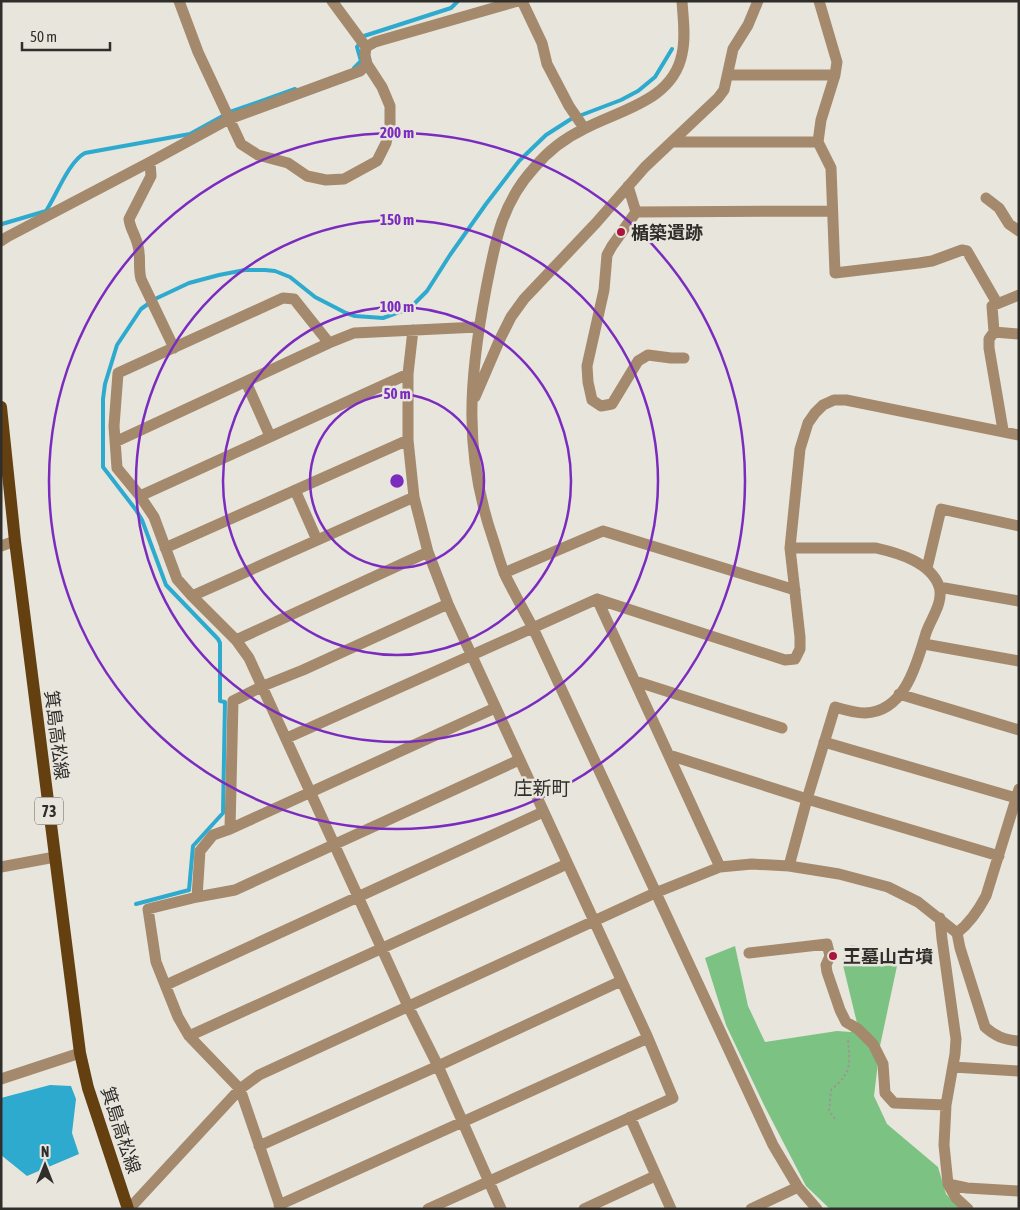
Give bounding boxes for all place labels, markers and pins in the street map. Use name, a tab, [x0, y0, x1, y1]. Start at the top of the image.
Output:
place label: 楯築遺跡	[631, 222, 703, 243]
marker: 楯築遺跡	[615, 226, 627, 238]
centre of rings	[388, 472, 406, 490]
place label: 王墓山古墳	[843, 946, 933, 967]
marker: 王墓山古墳	[827, 950, 839, 962]

